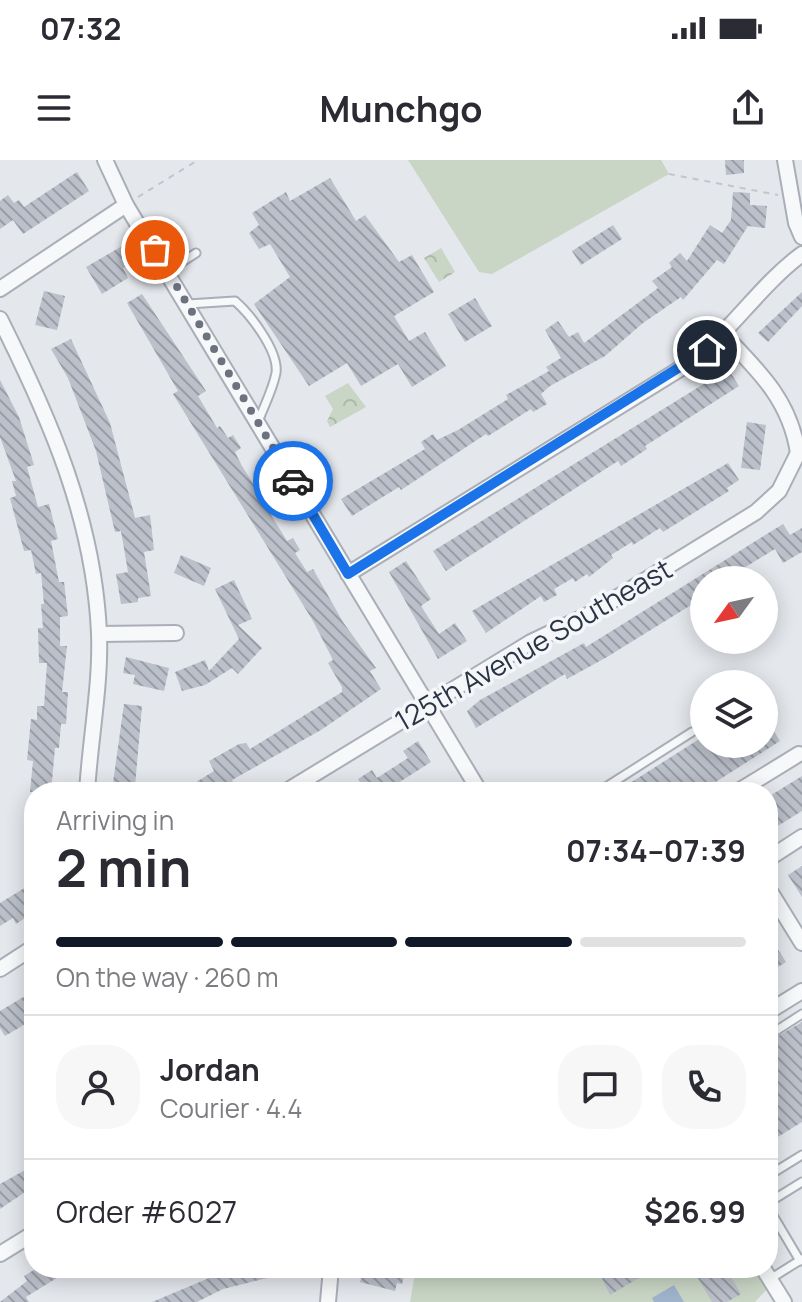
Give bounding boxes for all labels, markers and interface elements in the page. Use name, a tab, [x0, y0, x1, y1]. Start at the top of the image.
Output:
text: 07:32	[40, 8, 121, 49]
text: Munchgo	[319, 84, 483, 133]
icon: menu	[32, 86, 76, 130]
icon: share	[726, 86, 770, 130]
pin	[121, 216, 189, 284]
icon: bag	[133, 228, 177, 272]
pin	[673, 316, 741, 384]
icon: home	[685, 328, 729, 372]
courier	[253, 441, 333, 521]
icon: car	[271, 459, 315, 503]
street label: 125th Avenue Southeast	[388, 549, 678, 739]
north arrow	[690, 566, 778, 654]
map controls	[690, 566, 778, 758]
button: layers	[690, 670, 778, 758]
text: Arriving in	[56, 802, 174, 838]
text: 07:34–07:39	[566, 830, 746, 871]
text: 2 min	[56, 832, 191, 903]
text: On the way · 260 m	[56, 959, 279, 995]
button: person	[56, 1045, 140, 1129]
button: chat	[558, 1045, 642, 1129]
button: phone	[662, 1045, 746, 1129]
text: Jordan	[160, 1049, 260, 1090]
text: Courier · 4.4	[160, 1090, 302, 1126]
text: Order #6027	[56, 1191, 237, 1232]
text: $26.99	[644, 1191, 746, 1232]

